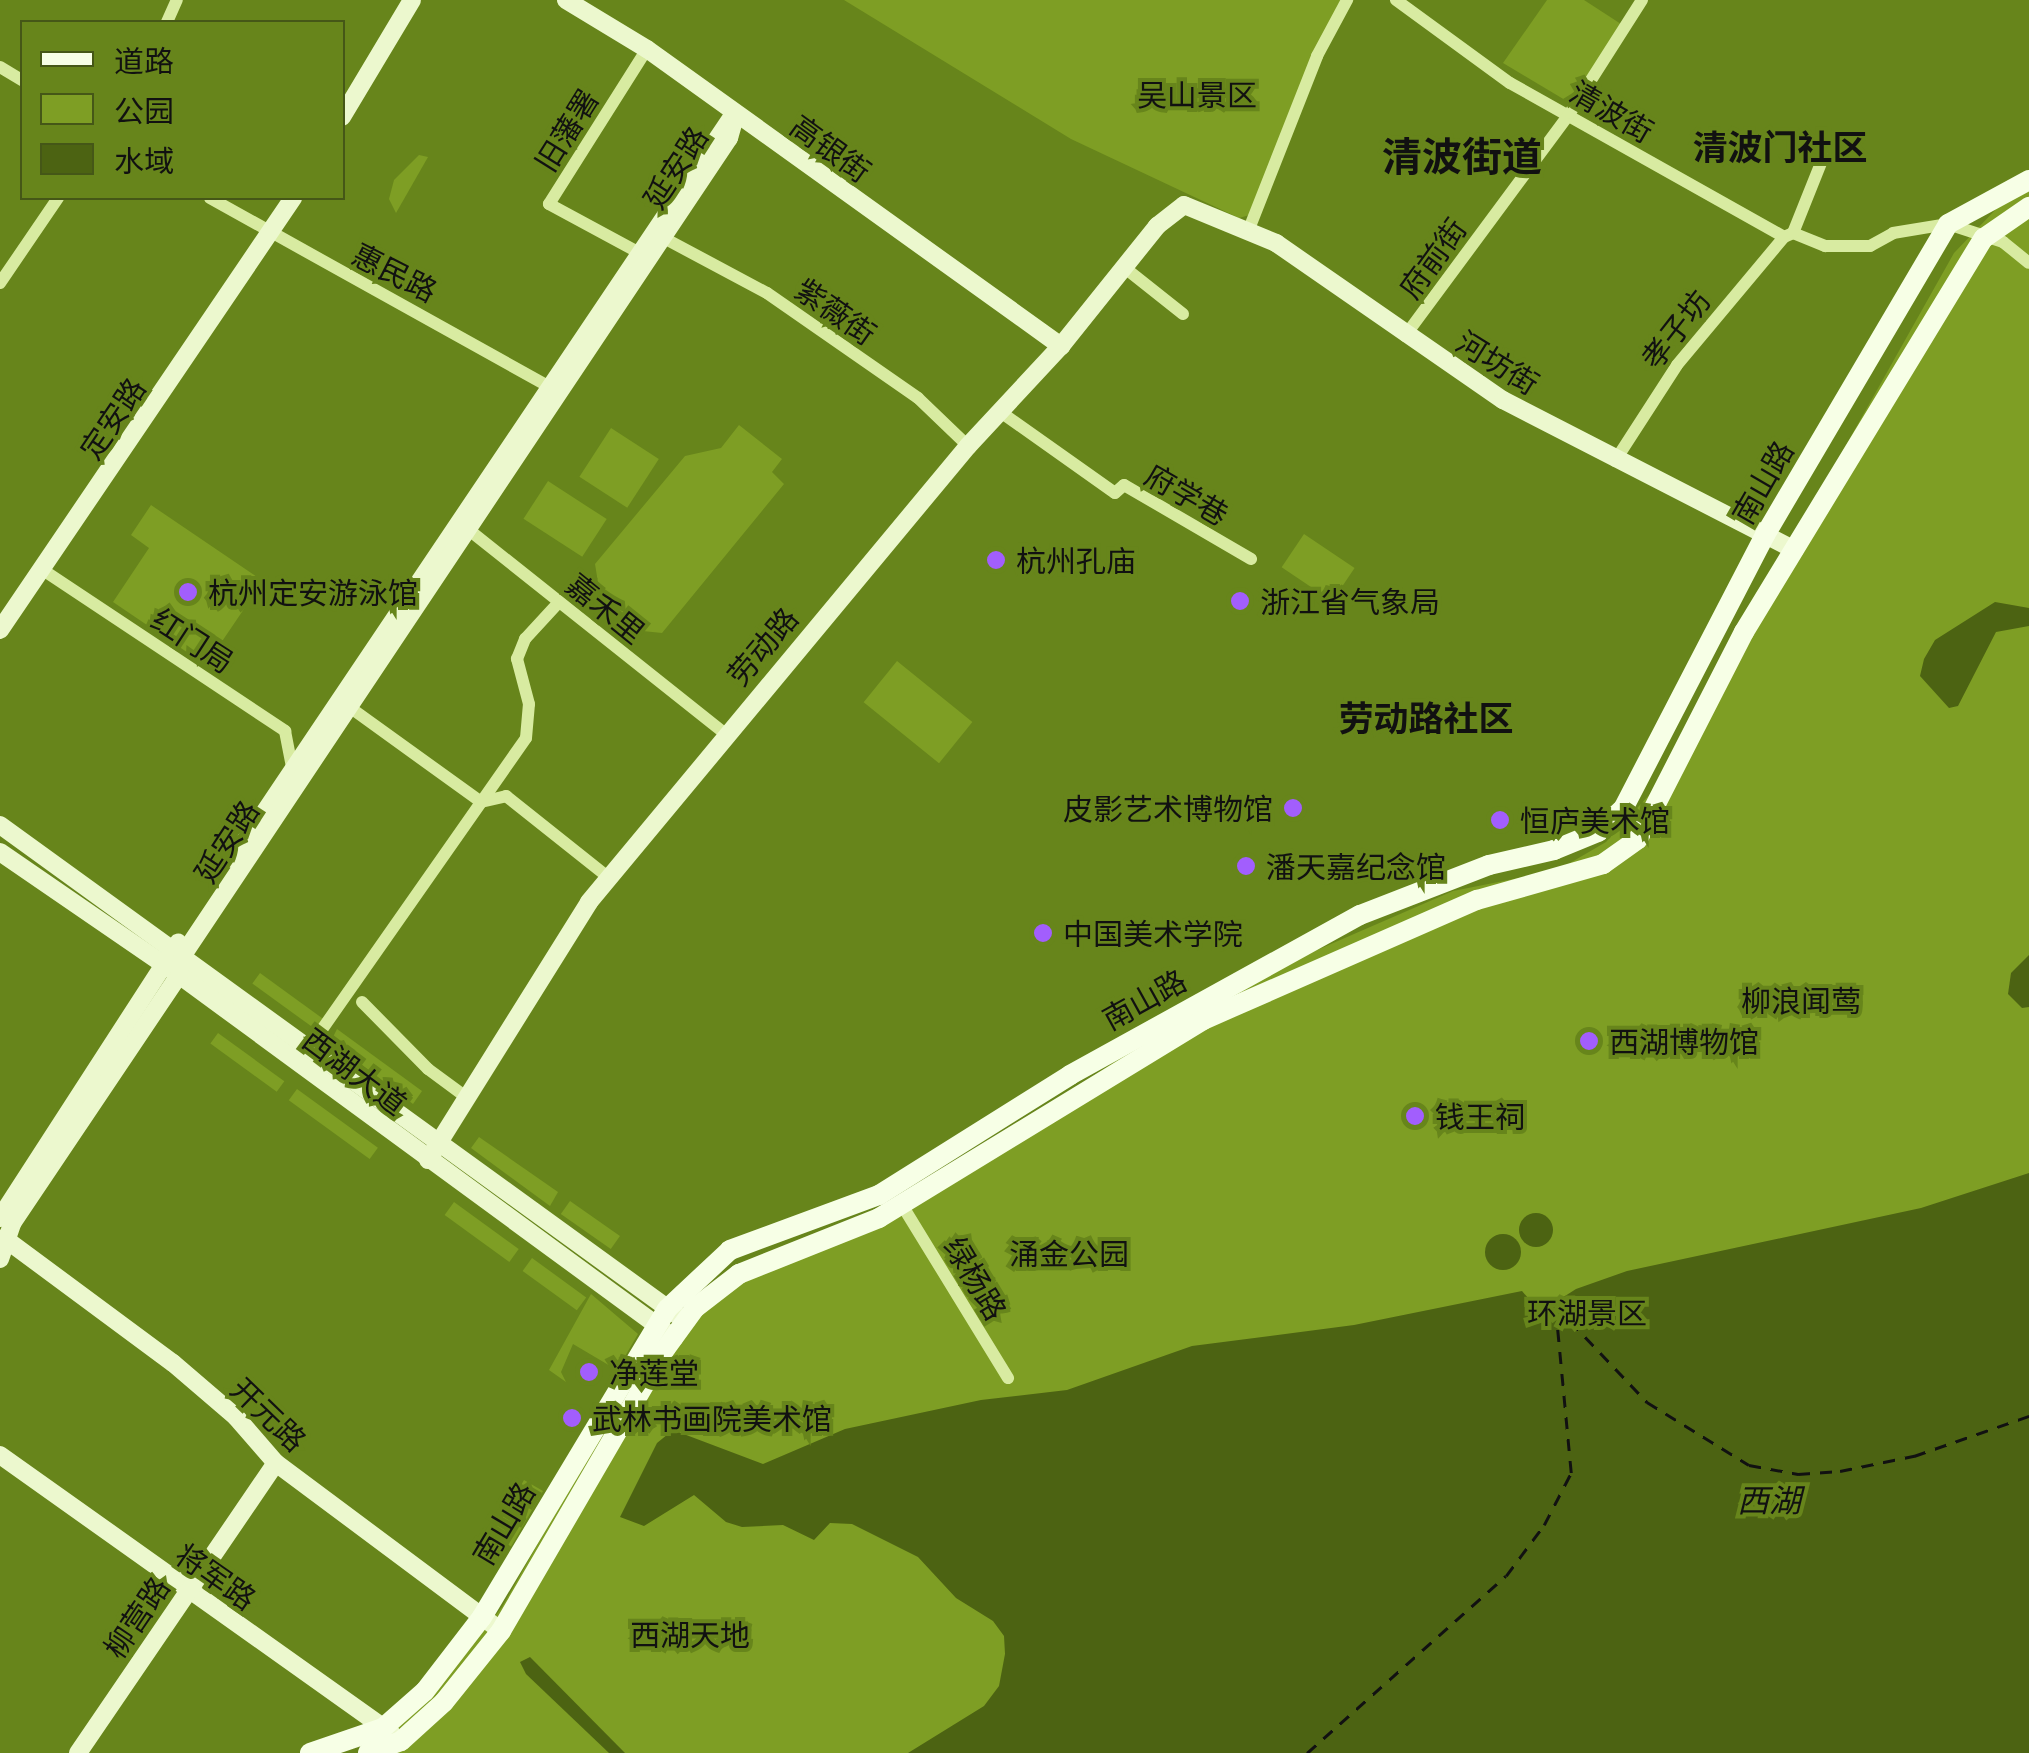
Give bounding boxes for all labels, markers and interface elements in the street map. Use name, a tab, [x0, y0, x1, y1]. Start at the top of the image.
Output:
legend	[20, 20, 345, 200]
text: 道路	[114, 42, 174, 78]
street label: 清波街	[1564, 73, 1660, 149]
park label: 吴山景区	[1137, 76, 1257, 112]
street label: 旧藩署	[527, 82, 605, 178]
text: 公园	[114, 92, 174, 128]
street label: 高银街	[784, 107, 878, 189]
street label: 延安路	[635, 119, 715, 215]
district label: 清波门社区	[1693, 125, 1867, 167]
district label: 清波街道	[1382, 132, 1542, 180]
text: 水域	[114, 142, 174, 178]
street label: 府前街	[1391, 211, 1473, 305]
street label: 惠民路	[347, 236, 443, 308]
street label: 紫薇街	[789, 270, 883, 352]
street label: 孝子坊	[1633, 282, 1717, 376]
street label: 河坊街	[1450, 323, 1546, 401]
street label: 定安路	[72, 371, 152, 465]
street label: 南山路	[1724, 434, 1800, 530]
street label: 府学巷	[1139, 456, 1235, 532]
place label: 杭州孔庙	[1016, 542, 1136, 578]
marker: 杭州孔庙	[985, 549, 1007, 571]
street label: 嘉禾里	[560, 566, 652, 650]
place label: 杭州定安游泳馆	[208, 574, 418, 610]
marker: 杭州定安游泳馆	[177, 581, 199, 603]
place label: 浙江省气象局	[1260, 583, 1440, 619]
marker: 浙江省气象局	[1229, 590, 1251, 612]
street label: 红门局	[145, 600, 241, 680]
street label: 劳动路	[719, 600, 805, 692]
district label: 劳动路社区	[1339, 696, 1513, 738]
place label: 皮影艺术博物馆	[1063, 790, 1273, 826]
street label: 延安路	[186, 793, 266, 889]
marker: 皮影艺术博物馆	[1282, 797, 1304, 819]
place label: 恒庐美术馆	[1520, 802, 1670, 838]
marker: 恒庐美术馆	[1489, 809, 1511, 831]
place label: 潘天嘉纪念馆	[1266, 848, 1446, 884]
marker: 潘天嘉纪念馆	[1235, 855, 1257, 877]
place label: 中国美术学院	[1063, 915, 1243, 951]
marker: 中国美术学院	[1032, 922, 1054, 944]
street label: 南山路	[1096, 961, 1192, 1037]
park label: 柳浪闻莺	[1741, 982, 1861, 1018]
street label: 西湖大道	[296, 1021, 414, 1121]
place label: 西湖博物馆	[1609, 1023, 1759, 1059]
marker: 西湖博物馆	[1578, 1030, 1600, 1052]
place label: 钱王祠	[1435, 1098, 1525, 1134]
marker: 钱王祠	[1404, 1105, 1426, 1127]
street label: 绿杨路	[937, 1230, 1015, 1326]
park label: 涌金公园	[1009, 1235, 1129, 1271]
park label: 环湖景区	[1527, 1294, 1647, 1330]
place label: 净莲堂	[609, 1354, 699, 1390]
marker: 净莲堂	[578, 1361, 600, 1383]
street label: 开元路	[224, 1370, 314, 1458]
place label: 武林书画院美术馆	[592, 1400, 832, 1436]
marker: 武林书画院美术馆	[561, 1407, 583, 1429]
street label: 南山路	[464, 1475, 542, 1571]
water label: 西湖	[1737, 1481, 1801, 1519]
street label: 将军路	[169, 1535, 263, 1617]
street label: 柳营路	[96, 1570, 176, 1664]
park label: 西湖天地	[630, 1616, 750, 1652]

